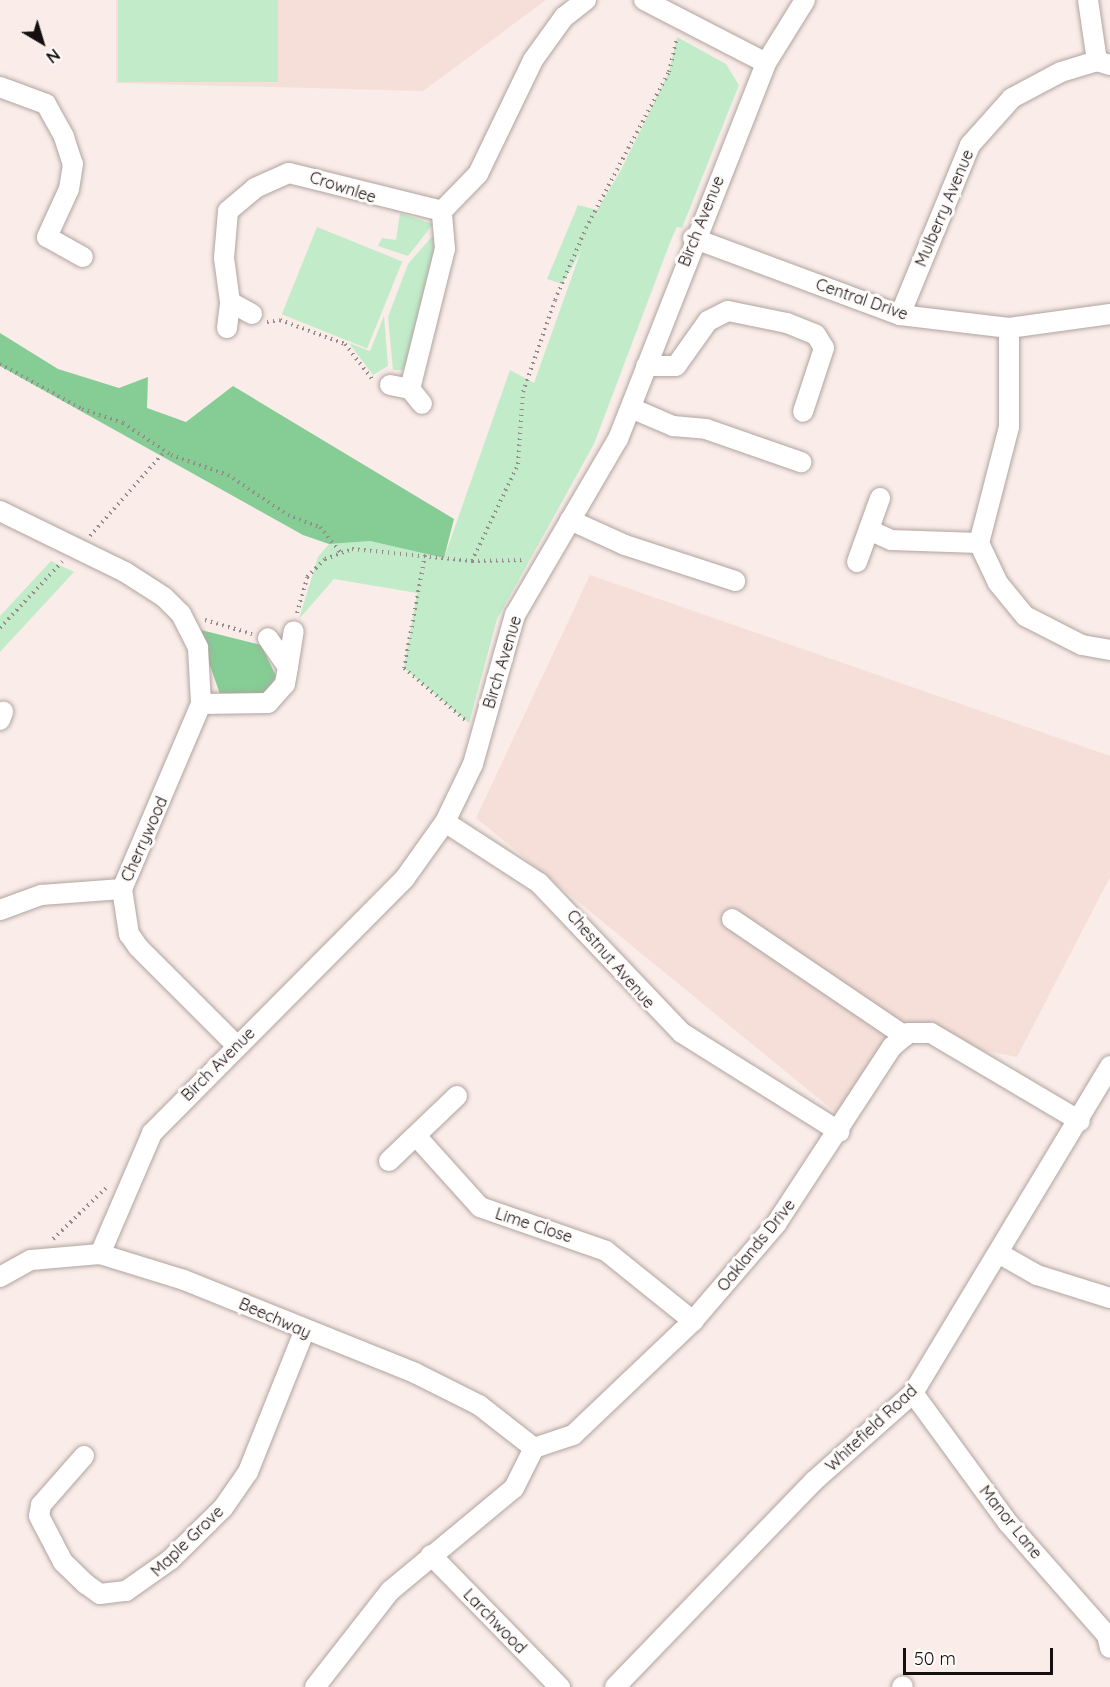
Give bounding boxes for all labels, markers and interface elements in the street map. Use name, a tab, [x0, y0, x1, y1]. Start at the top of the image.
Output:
north arrow	[12, 12, 72, 72]
text: N	[42, 45, 64, 68]
street label: Mulberry Avenue	[911, 147, 977, 269]
street label: Crownlee	[307, 167, 379, 207]
street label: Birch Avenue	[674, 173, 728, 269]
street label: Central Drive	[813, 274, 911, 324]
street label: Birch Avenue	[479, 613, 525, 711]
street label: Cherrywood	[117, 794, 171, 884]
street label: Chestnut Avenue	[563, 906, 659, 1012]
street label: Birch Avenue	[177, 1023, 259, 1105]
street label: Oaklands Drive	[713, 1195, 799, 1295]
street label: Lime Close	[493, 1203, 575, 1247]
street label: Beechway	[236, 1294, 314, 1342]
street label: Whitefield Road	[821, 1381, 921, 1475]
street label: Manor Lane	[976, 1481, 1046, 1563]
street label: Maple Grove	[147, 1502, 227, 1580]
street label: Larchwood	[459, 1585, 531, 1657]
scale bar	[906, 1636, 1056, 1674]
text: 50 m	[914, 1647, 956, 1670]

